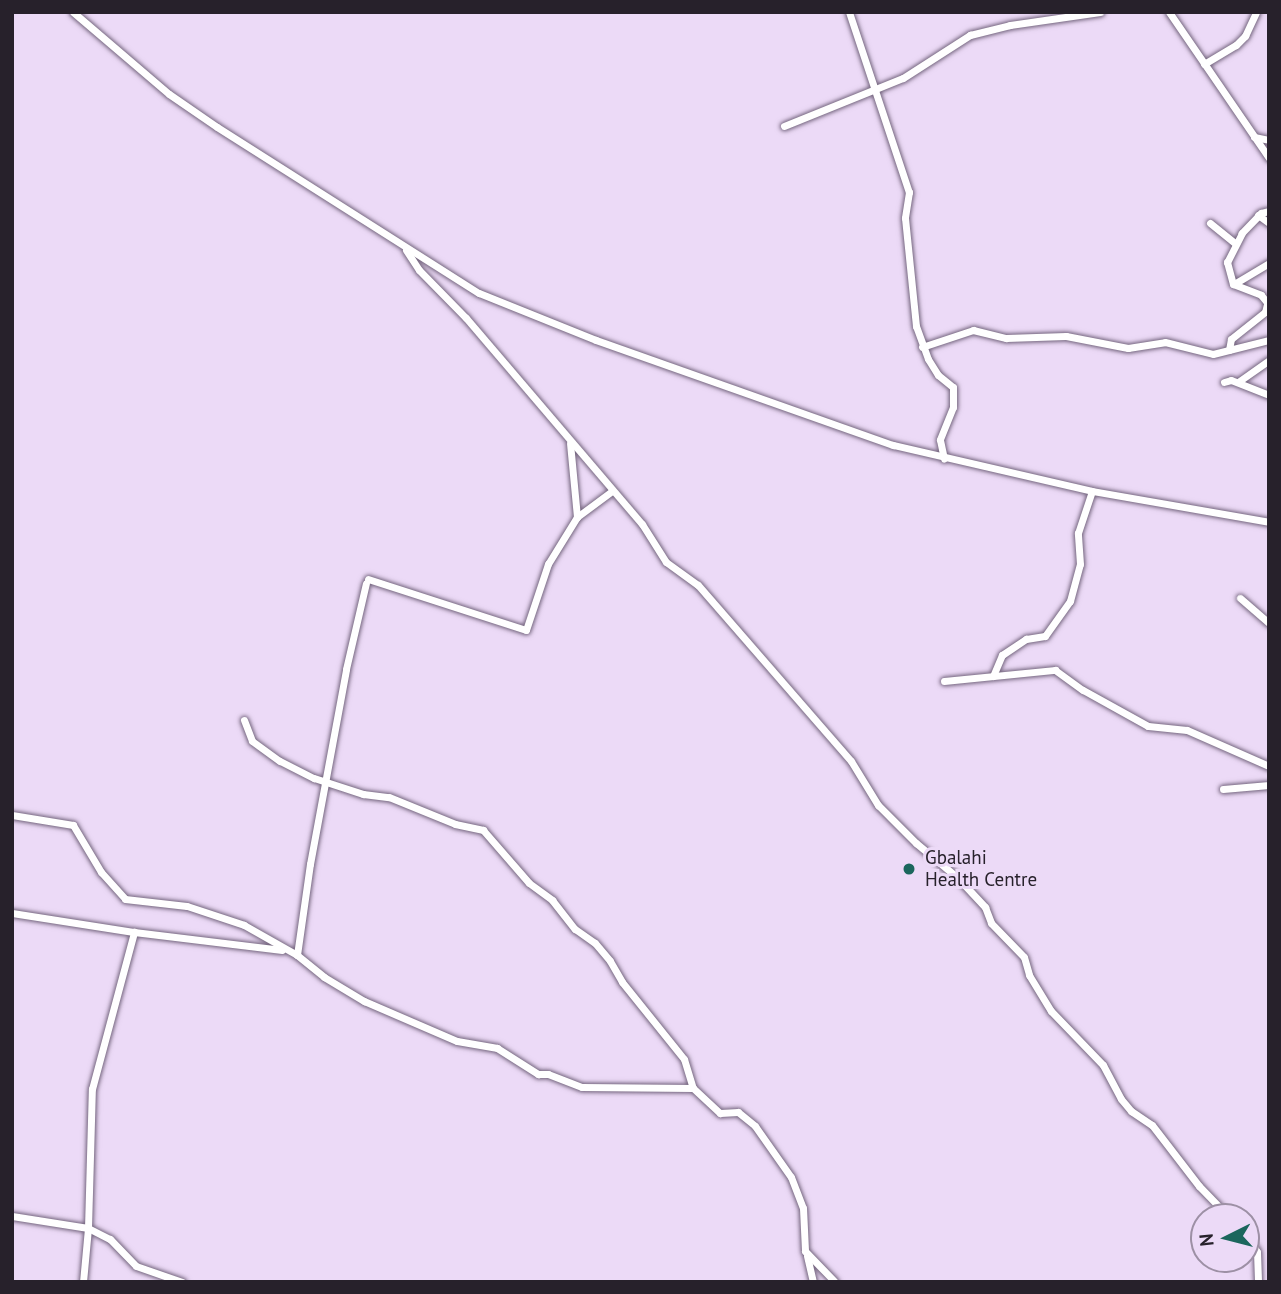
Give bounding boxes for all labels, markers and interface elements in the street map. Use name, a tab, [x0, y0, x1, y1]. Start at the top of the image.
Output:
place label: Gbalahi Health Centre	[925, 847, 1037, 891]
marker: Gbalahi Health Centre	[899, 859, 919, 879]
north arrow	[1190, 1203, 1260, 1273]
text: N	[1194, 1233, 1219, 1247]

